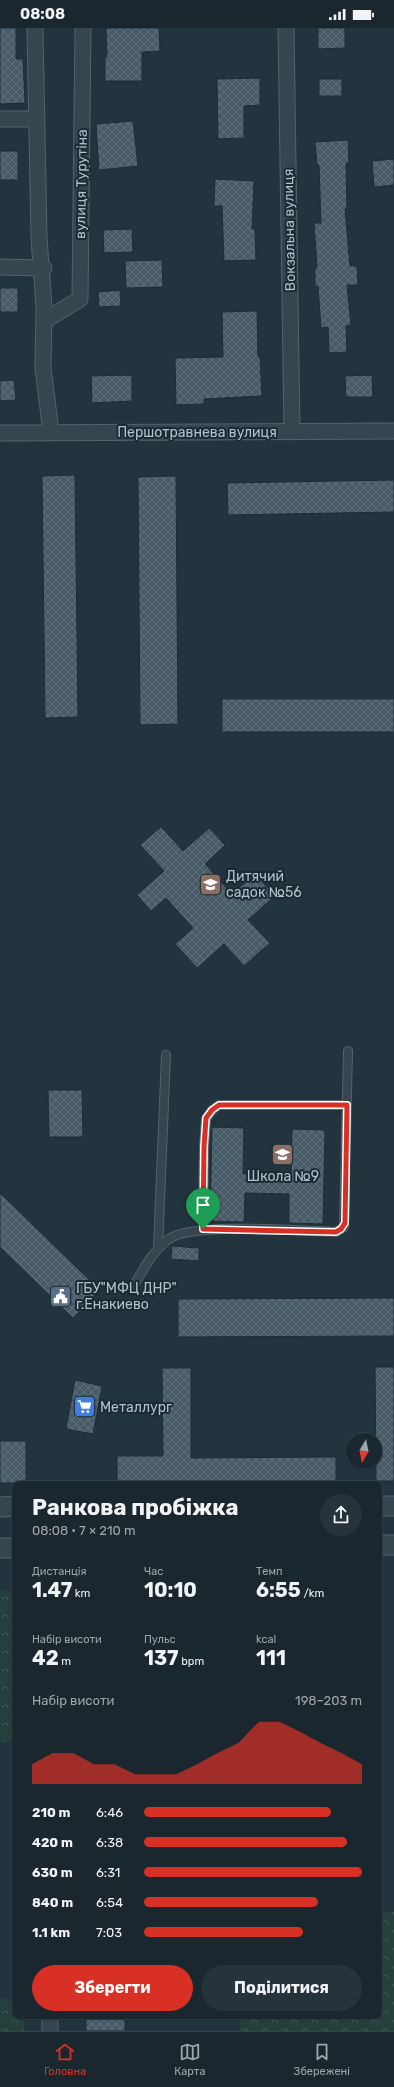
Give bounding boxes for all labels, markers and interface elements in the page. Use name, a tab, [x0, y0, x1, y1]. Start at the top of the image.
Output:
text: 08:08	[20, 5, 65, 23]
street label: вулиця Турутіна	[72, 129, 91, 239]
street label: Вокзальна вулиця	[280, 169, 299, 291]
street label: Першотравнева вулиця	[117, 424, 277, 441]
place label: Дитячий садок №56	[226, 868, 302, 901]
school or university icon: Дитячий садок №56	[198, 871, 224, 897]
school or university icon: Школа №9	[270, 1141, 296, 1167]
place label: Школа №9	[247, 1168, 319, 1185]
pin	[186, 1188, 220, 1229]
icon: arrive	[192, 1194, 214, 1216]
place label: ГБУ"МФЦ ДНР" г.Енакиево	[76, 1280, 177, 1313]
public building icon: ГБУ"МФЦ ДНР" г.Енакиево	[48, 1283, 74, 1309]
supermarket icon: Металлург	[71, 1394, 97, 1420]
place label: Металлург	[100, 1399, 172, 1416]
north arrow	[346, 1433, 382, 1469]
map controls	[346, 1433, 382, 1469]
text: Ранкова пробіжка	[32, 1494, 239, 1521]
button: share	[320, 1494, 362, 1536]
text: 08:08 · 7 × 210 m	[32, 1523, 136, 1538]
text: Дистанція	[32, 1565, 86, 1578]
text: Час	[144, 1565, 163, 1578]
text: Темп	[256, 1565, 283, 1578]
text: 1.47	[32, 1578, 72, 1602]
text: 10:10	[144, 1578, 197, 1602]
text: 6:55	[256, 1578, 301, 1602]
text: km	[72, 1587, 90, 1600]
text: /km	[301, 1587, 324, 1600]
text: Набір висоти	[32, 1633, 102, 1646]
text: Пульс	[144, 1633, 176, 1646]
text: kcal	[256, 1633, 276, 1646]
text: 42	[32, 1646, 59, 1670]
text: 137	[144, 1646, 179, 1670]
text: 111	[256, 1646, 286, 1670]
text: m	[59, 1655, 71, 1668]
text: bpm	[179, 1655, 204, 1668]
text: Набір висоти	[32, 1693, 115, 1708]
text: 198–203 m	[295, 1693, 362, 1708]
text: 210 m	[32, 1805, 70, 1820]
text: 6:46	[96, 1805, 123, 1820]
text: 420 m	[32, 1835, 73, 1850]
text: 6:38	[96, 1835, 123, 1850]
text: 630 m	[32, 1865, 73, 1880]
text: 6:31	[96, 1865, 120, 1880]
text: 840 m	[32, 1895, 73, 1910]
text: 6:54	[96, 1895, 123, 1910]
text: 1.1 km	[32, 1925, 70, 1940]
text: 7:03	[96, 1925, 122, 1940]
button: Зберегти	[32, 1965, 193, 2011]
button: Поділитися	[201, 1965, 362, 2011]
tab: Головна	[44, 2041, 86, 2078]
tab: Карта	[174, 2041, 206, 2078]
tab: Збережені	[294, 2041, 350, 2078]

